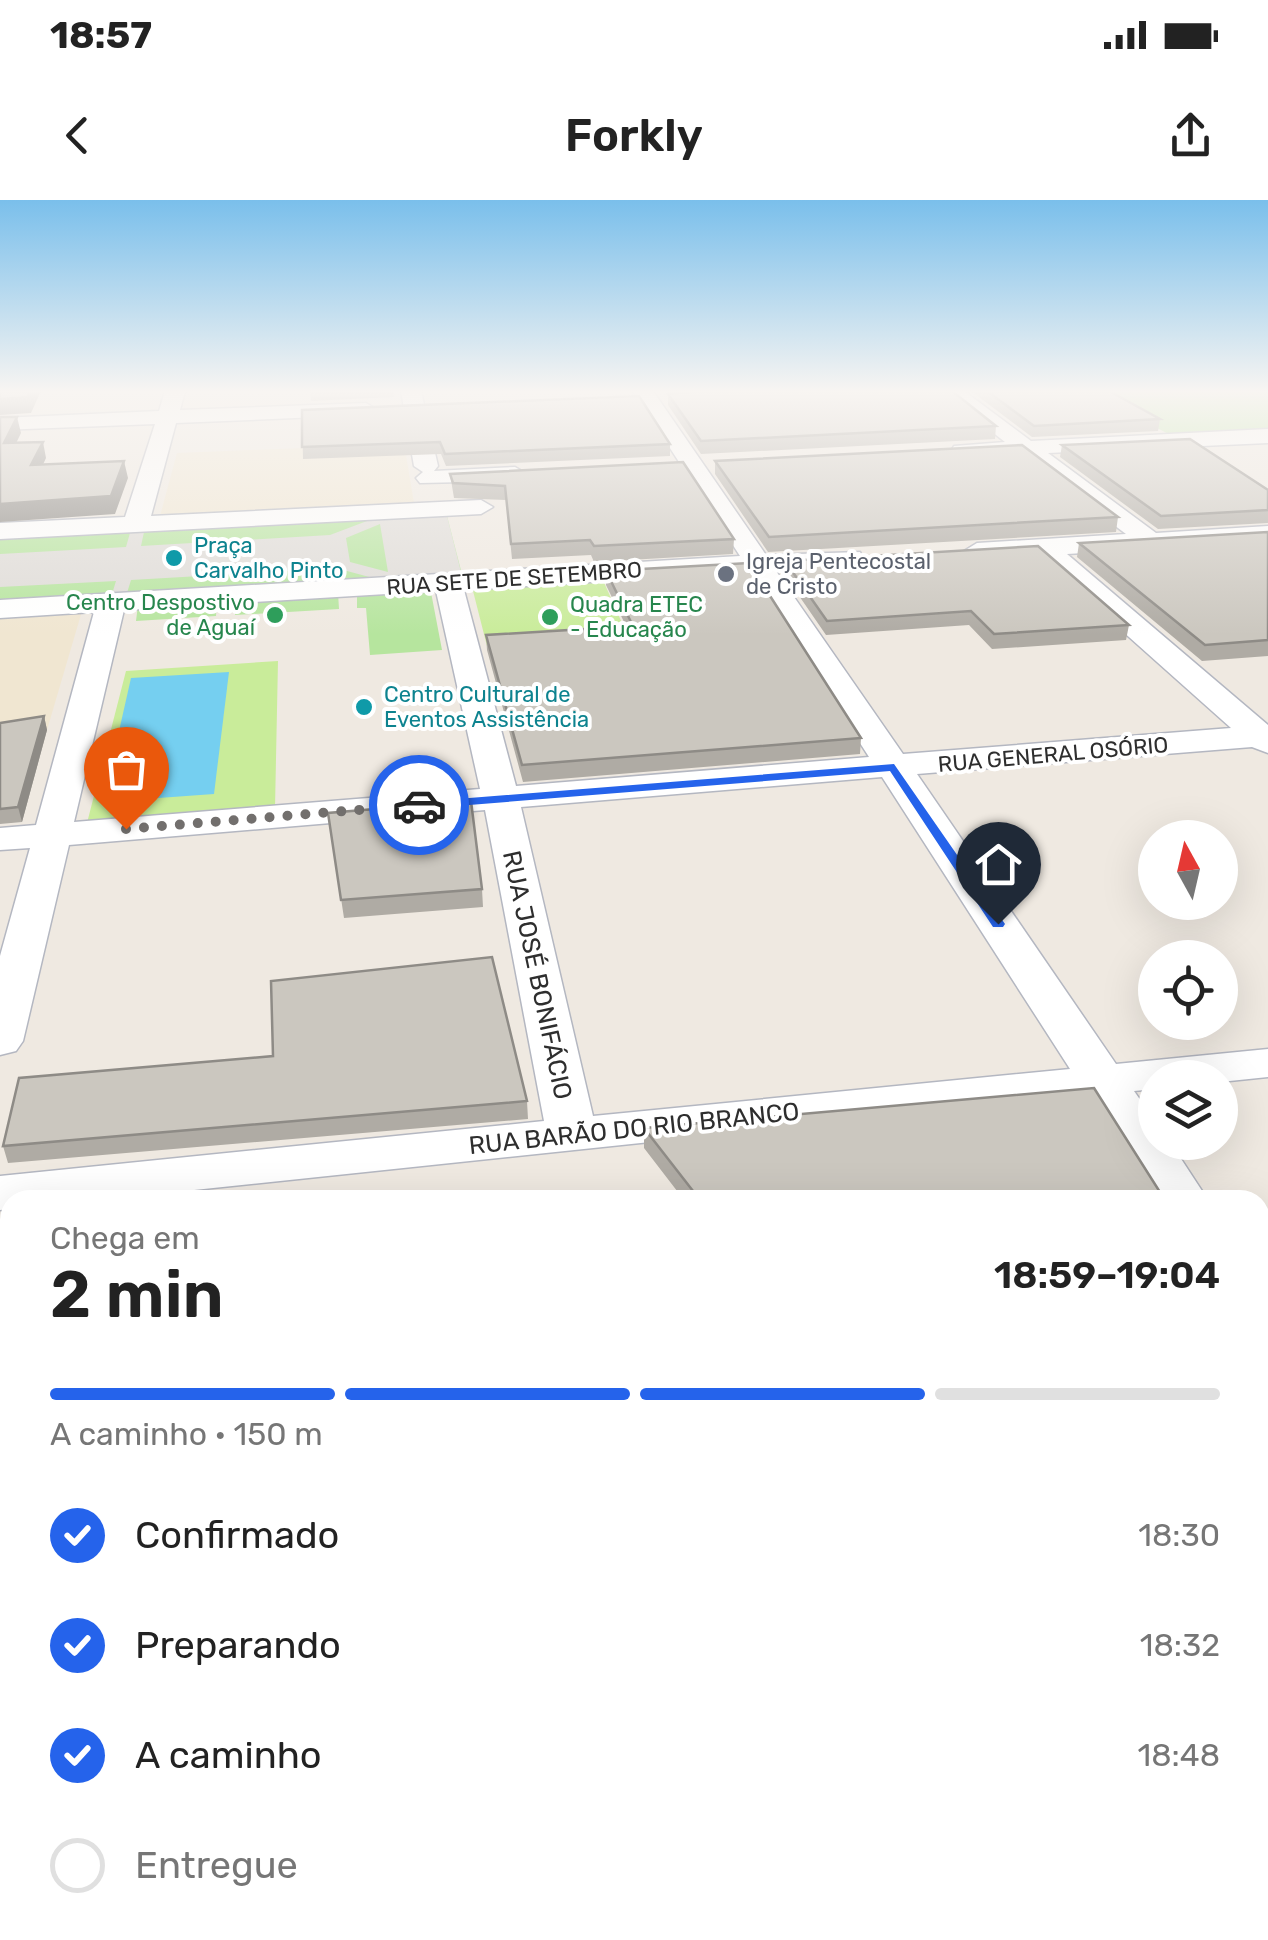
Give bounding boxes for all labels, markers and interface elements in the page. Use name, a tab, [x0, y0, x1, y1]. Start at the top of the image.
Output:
text: 18:57	[50, 12, 152, 58]
icon: back	[50, 108, 105, 163]
icon: share	[1163, 108, 1218, 163]
text: Forkly	[565, 109, 703, 162]
place label: Praça Carvalho Pinto	[194, 532, 344, 584]
marker: Praça Carvalho Pinto	[163, 547, 185, 569]
place label: Igreja Pentecostal de Cristo	[746, 548, 931, 600]
street label: RUA SETE DE SETEMBRO	[385, 556, 643, 601]
marker: Igreja Pentecostal de Cristo	[715, 563, 737, 585]
place label: Centro Despostivo de Aguaí	[66, 589, 257, 641]
place label: Quadra ETEC - Educação	[570, 591, 703, 643]
marker: Centro Despostivo de Aguaí	[264, 604, 286, 626]
marker: Quadra ETEC - Educação	[539, 606, 561, 628]
place label: Centro Cultural de Eventos Assistência	[384, 681, 589, 733]
marker: Centro Cultural de Eventos Assistência	[353, 696, 375, 718]
pin	[84, 727, 169, 830]
street label: RUA GENERAL OSÓRIO	[937, 731, 1169, 778]
icon: bag	[99, 742, 154, 797]
courier	[369, 755, 469, 855]
icon: car	[392, 778, 447, 833]
north arrow	[1138, 820, 1238, 920]
map controls	[1138, 820, 1238, 1160]
pin	[956, 822, 1041, 925]
icon: home	[971, 837, 1026, 892]
street label: RUA JOSÉ BONIFÁCIO	[497, 848, 578, 1102]
button: locate	[1138, 940, 1238, 1040]
button: layers	[1138, 1060, 1238, 1160]
street label: RUA BARÃO DO RIO BRANCO	[467, 1097, 801, 1160]
text: Chega em	[50, 1219, 200, 1257]
text: 18:59–19:04	[994, 1252, 1220, 1298]
text: 2 min	[50, 1256, 224, 1333]
text: A caminho · 150 m	[50, 1415, 323, 1453]
icon: check	[50, 1508, 105, 1563]
text: Confirmado	[135, 1512, 339, 1558]
text: 18:30	[1138, 1516, 1220, 1554]
icon: check	[50, 1618, 105, 1673]
text: Preparando	[135, 1622, 341, 1668]
text: 18:32	[1140, 1626, 1220, 1664]
icon: check	[50, 1728, 105, 1783]
text: A caminho	[135, 1732, 322, 1778]
text: 18:48	[1138, 1736, 1220, 1774]
text: Entregue	[135, 1842, 298, 1888]

